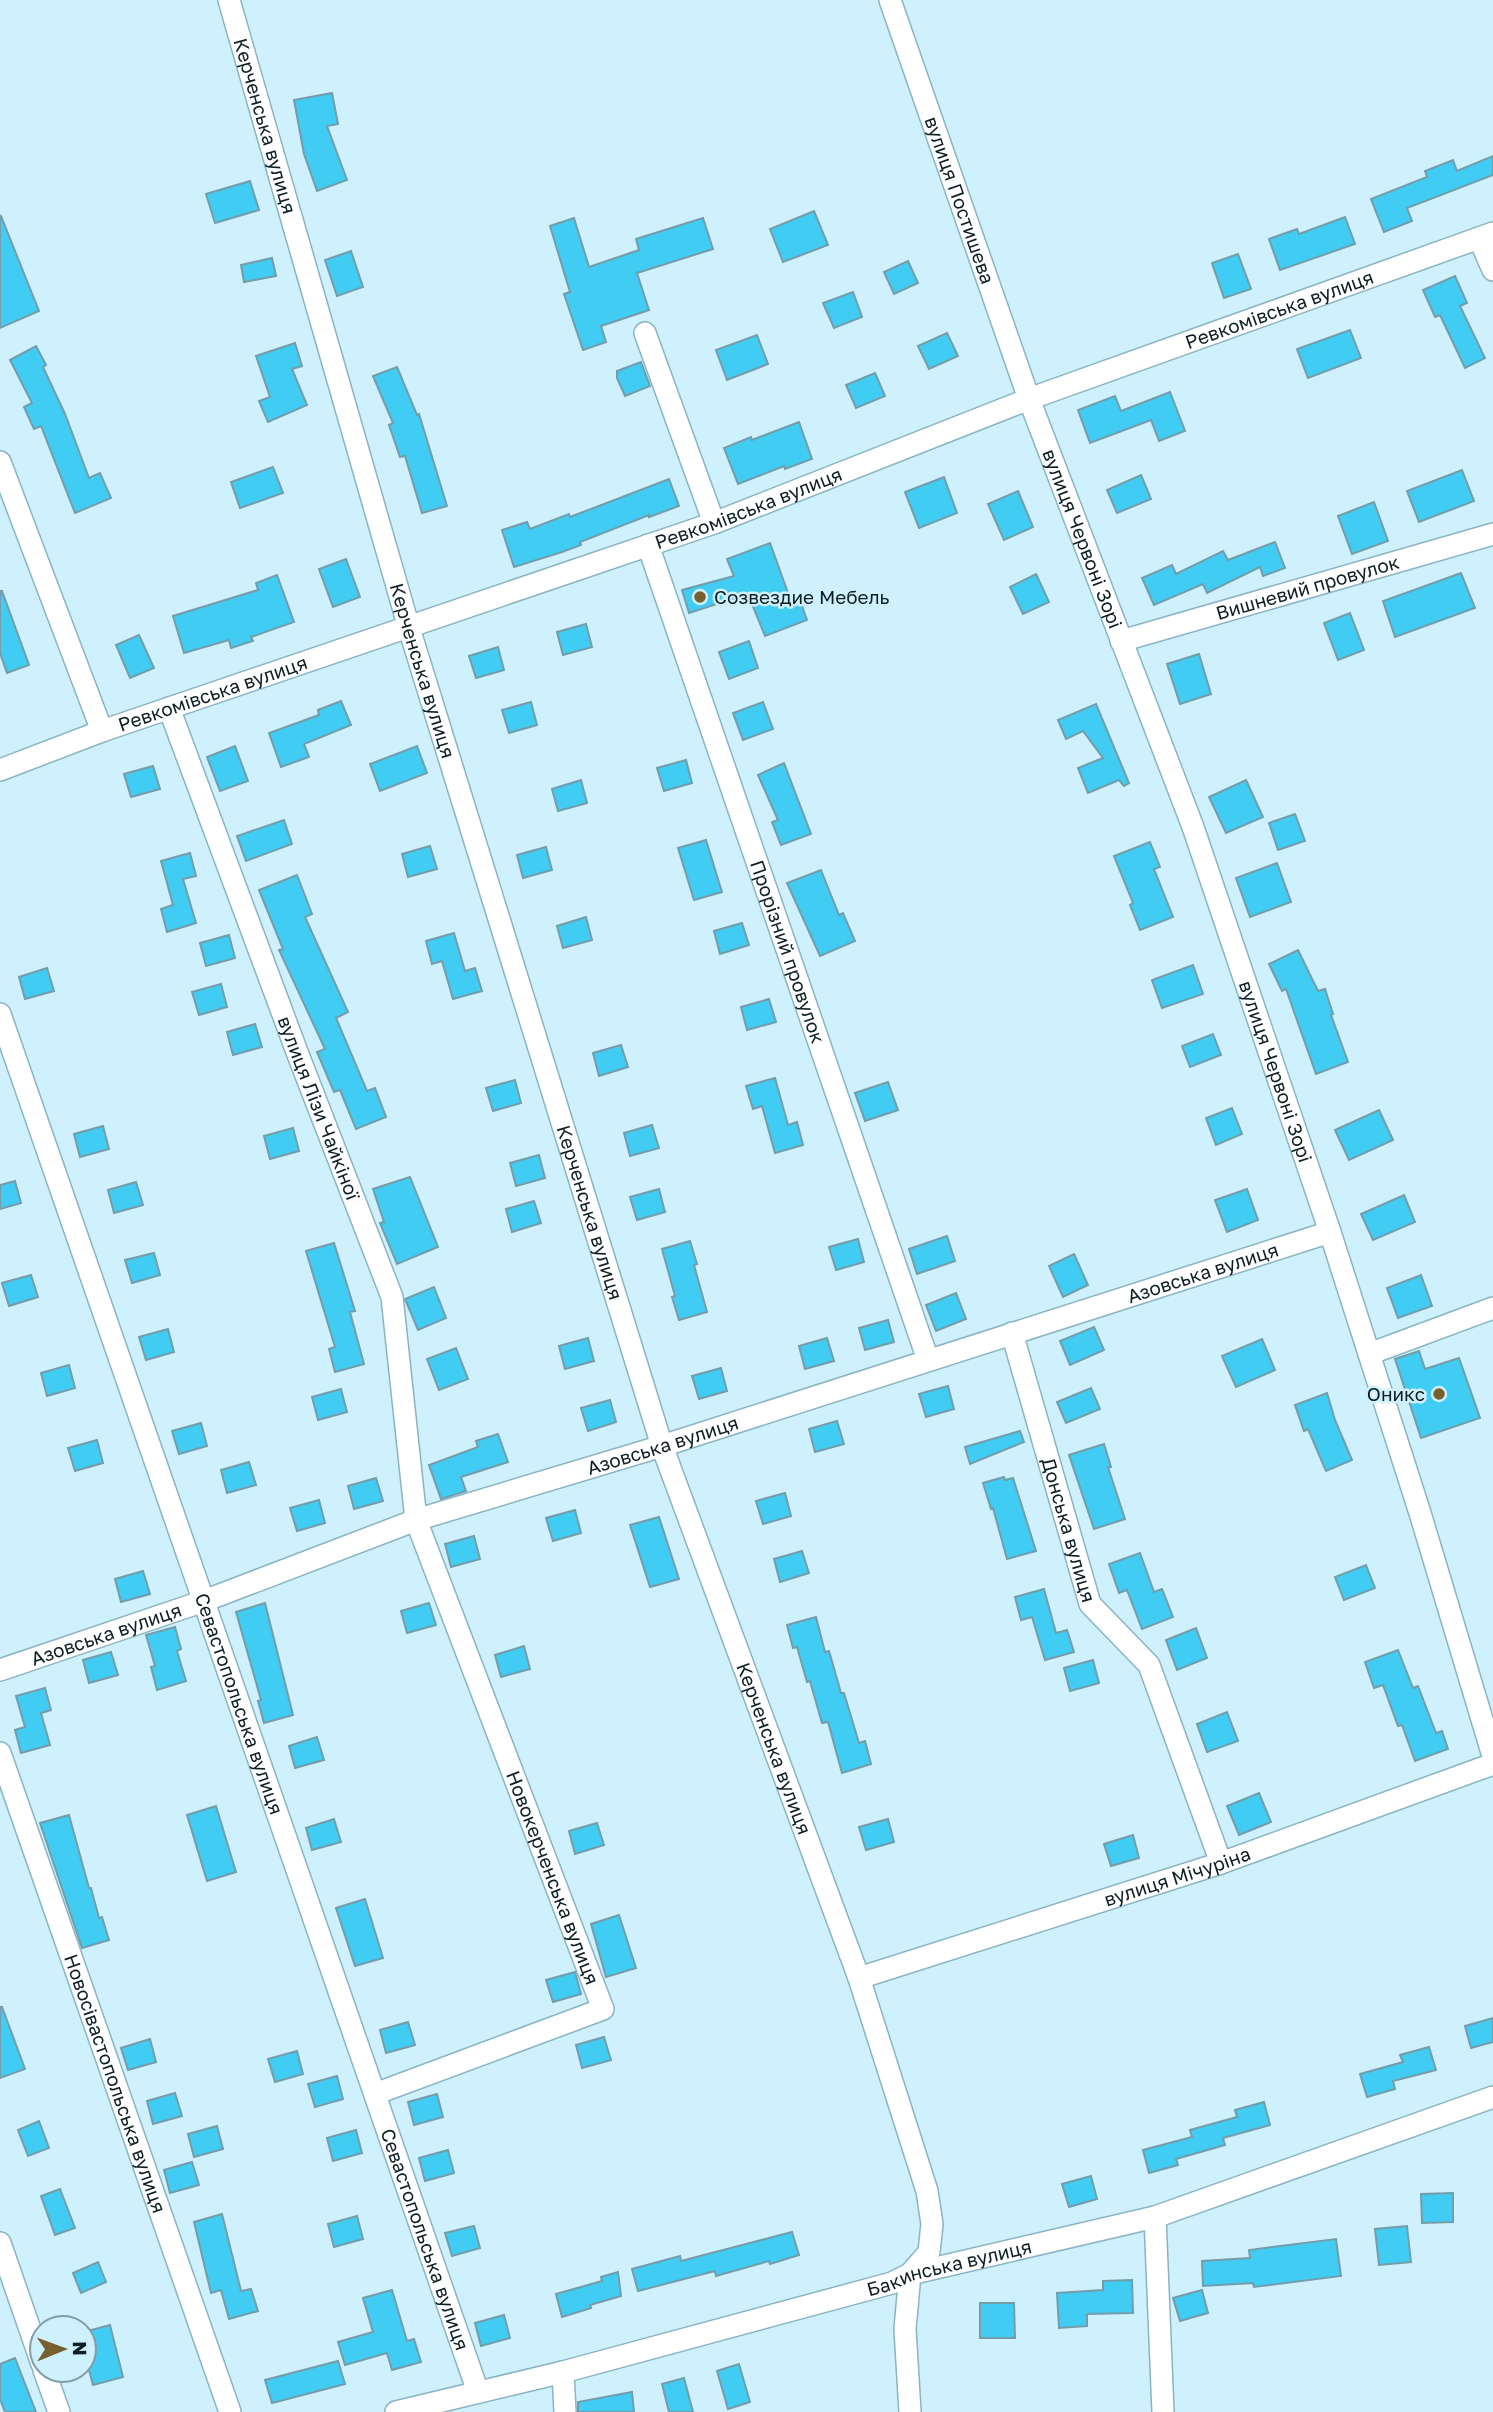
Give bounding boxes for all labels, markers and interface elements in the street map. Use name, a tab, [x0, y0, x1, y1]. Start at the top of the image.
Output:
street label: Керченська вулиця	[230, 35, 302, 216]
street label: вулиця Постишева	[920, 113, 1000, 287]
street label: Ревкомівська вулиця	[1182, 265, 1376, 353]
street label: вулиця Червоні Зорі	[1038, 445, 1128, 631]
street label: Ревкомівська вулиця	[652, 462, 845, 553]
street label: Вишневий провулок	[1213, 550, 1402, 624]
street label: Керченська вулиця	[386, 580, 461, 761]
place label: Созвездие Мебель	[714, 585, 889, 608]
marker: Созвездие Мебель	[692, 589, 708, 605]
street label: Ревкомівська вулиця	[115, 650, 310, 736]
street label: Прорізний провулок	[746, 857, 830, 1046]
street label: вулиця Червоні Зорі	[1235, 978, 1318, 1165]
street label: вулиця Лізи Чайкіної	[274, 1013, 365, 1204]
street label: Керченська вулиця	[552, 1122, 628, 1302]
street label: Азовська вулиця	[1124, 1237, 1281, 1307]
place label: Оникс	[1367, 1382, 1425, 1405]
marker: Оникс	[1431, 1386, 1447, 1402]
street label: Азовська вулиця	[584, 1410, 741, 1479]
street label: Донська вулиця	[1037, 1455, 1101, 1605]
street label: Севастопольська вулиця	[191, 1590, 289, 1817]
street label: Азовська вулиця	[28, 1598, 184, 1670]
street label: Керченська вулиця	[732, 1659, 817, 1837]
street label: Новокерченська вулиця	[502, 1767, 605, 1988]
street label: вулиця Мічуріна	[1101, 1841, 1253, 1910]
street label: Новосівастопольська вулиця	[60, 1951, 172, 2216]
street label: Севастопольська вулиця	[376, 2125, 475, 2353]
street label: Бакинська вулиця	[864, 2234, 1034, 2300]
north arrow	[28, 2314, 98, 2384]
text: N	[69, 2341, 92, 2356]

